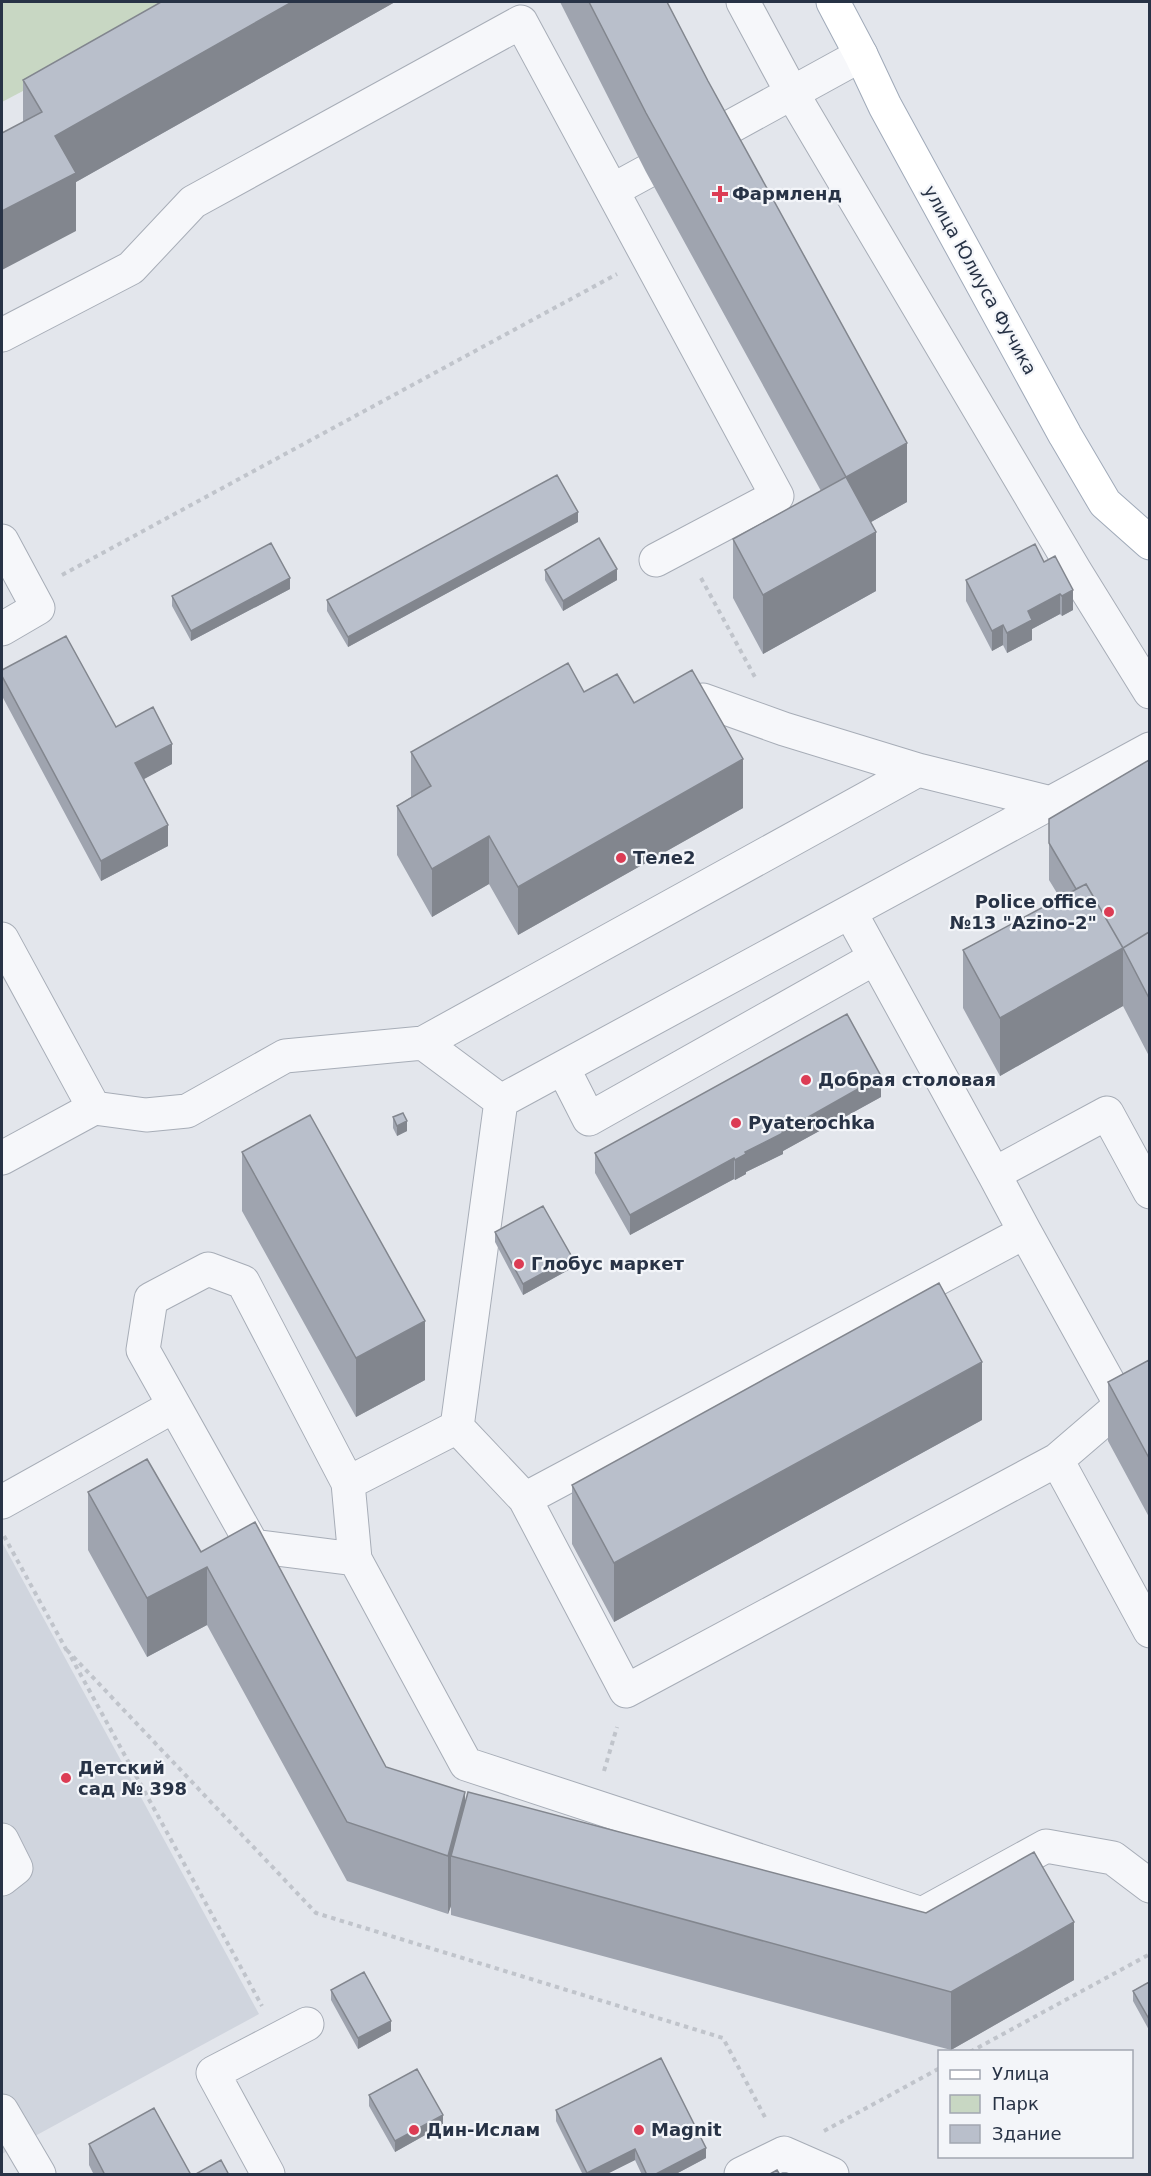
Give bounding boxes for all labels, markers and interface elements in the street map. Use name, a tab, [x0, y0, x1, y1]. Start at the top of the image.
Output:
street label: улица Юлиуса Фучика	[920, 181, 1041, 378]
place label: Фармленд	[732, 183, 842, 204]
marker: Фармленд	[713, 187, 727, 201]
place label: Теле2	[633, 847, 695, 868]
marker: Теле2	[614, 851, 628, 865]
place label: Police office №13 "Azino-2"	[950, 891, 1097, 933]
marker: Police office №13 "Azino-2"	[1102, 905, 1116, 919]
place label: Добрая столовая	[818, 1069, 996, 1090]
marker: Добрая столовая	[799, 1073, 813, 1087]
place label: Pyaterochka	[748, 1112, 875, 1133]
marker: Pyaterochka	[729, 1116, 743, 1130]
place label: Глобус маркет	[531, 1253, 684, 1274]
marker: Глобус маркет	[512, 1257, 526, 1271]
place label: Детский сад № 398	[78, 1757, 187, 1799]
marker: Детский сад № 398	[59, 1771, 73, 1785]
legend	[938, 2050, 1133, 2158]
text: Улица	[992, 2063, 1049, 2084]
text: Парк	[992, 2093, 1039, 2114]
place label: Дин-Ислам	[426, 2119, 540, 2140]
place label: Magnit	[651, 2119, 722, 2140]
marker: Дин-Ислам	[407, 2123, 421, 2137]
marker: Magnit	[632, 2123, 646, 2137]
text: Здание	[992, 2123, 1062, 2144]

